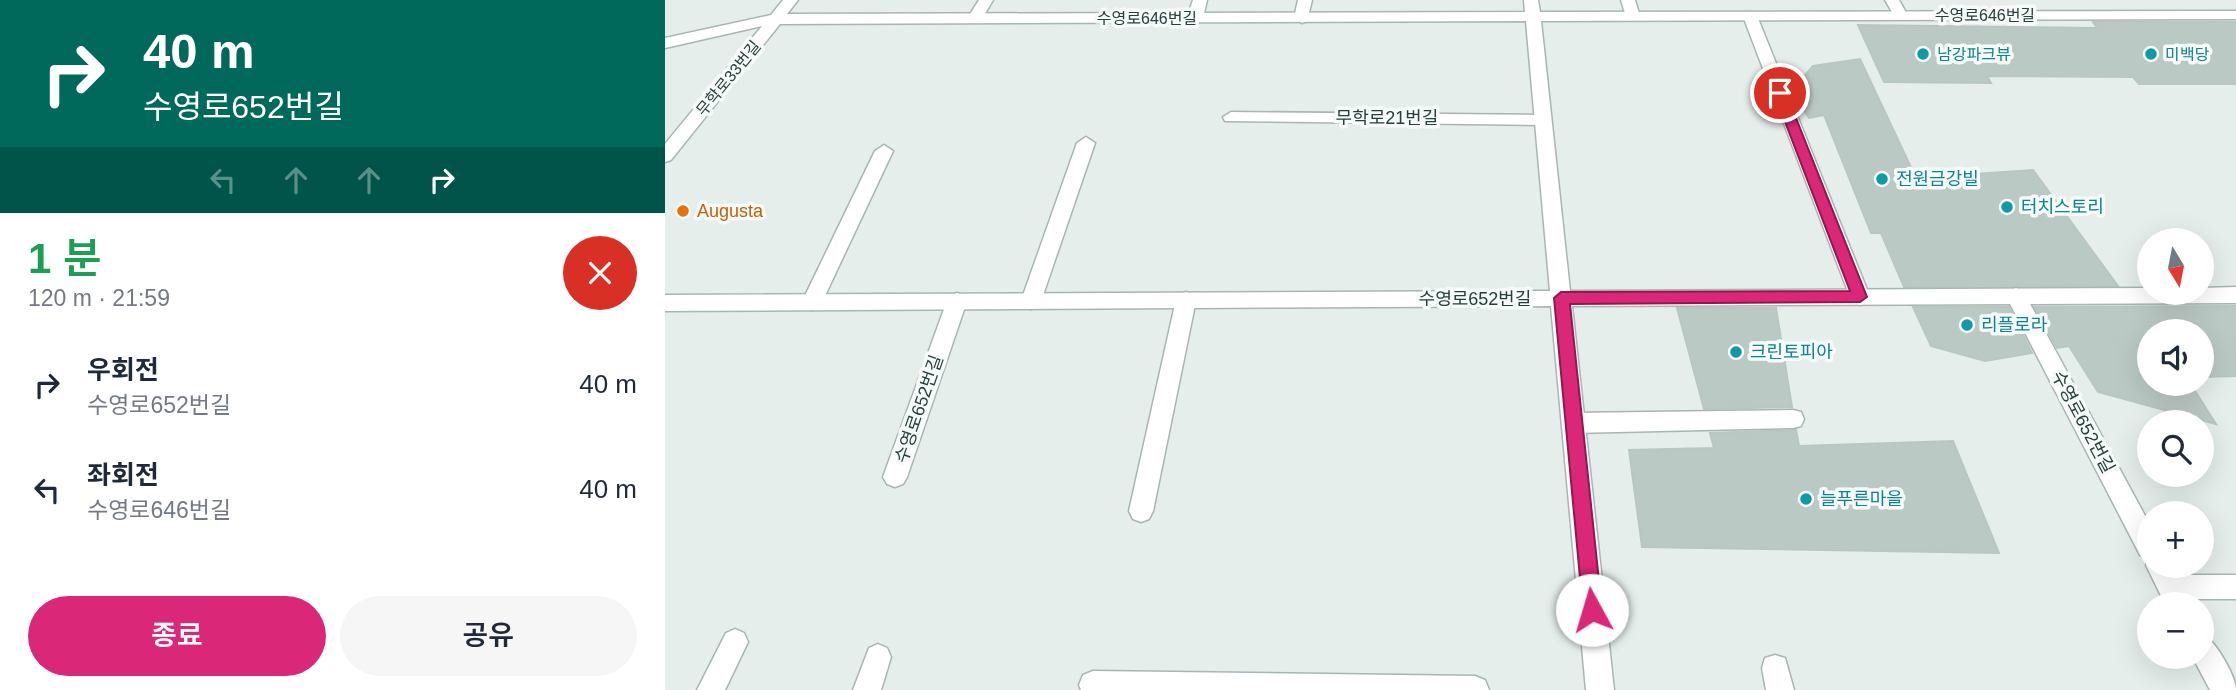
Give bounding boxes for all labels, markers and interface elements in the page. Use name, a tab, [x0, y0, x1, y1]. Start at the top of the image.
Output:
street label: 수영로646번길	[1935, 7, 2035, 24]
street label: 수영로646번길	[1097, 10, 1197, 27]
text: 40 m	[143, 24, 255, 78]
icon: right	[28, 28, 119, 119]
street label: 무학로33번길	[693, 37, 764, 119]
marker: 남강파크뷰	[1915, 46, 1931, 62]
place label: 남강파크뷰	[1937, 46, 2011, 63]
marker: 미백당	[2143, 46, 2159, 62]
place label: 미백당	[2165, 46, 2209, 63]
pin	[1750, 63, 1810, 123]
icon: arrive	[1761, 74, 1799, 112]
text: 수영로652번길	[143, 89, 344, 125]
street label: 무학로21번길	[1336, 108, 1438, 128]
icon: left	[204, 161, 242, 199]
icon: ahead	[277, 161, 315, 199]
icon: ahead	[350, 161, 388, 199]
icon: right	[423, 161, 461, 199]
place label: 전원금강빌	[1896, 169, 1979, 189]
marker: 전원금강빌	[1874, 171, 1890, 187]
place label: 터치스토리	[2021, 197, 2104, 217]
marker: 터치스토리	[1999, 199, 2015, 215]
place label: Augusta	[697, 201, 764, 221]
marker: Augusta	[675, 203, 691, 219]
north arrow	[2137, 228, 2214, 304]
map controls	[2137, 228, 2214, 669]
text: 1 분	[28, 235, 102, 282]
button: close	[563, 236, 637, 310]
text: 120 m · 21:59	[28, 285, 170, 311]
street label: 수영로652번길	[1419, 289, 1531, 309]
place label: 리플로라	[1981, 315, 2048, 335]
marker: 리플로라	[1959, 317, 1975, 333]
button: sound	[2137, 319, 2214, 396]
place label: 크린토피아	[1750, 342, 1833, 362]
marker: 크린토피아	[1728, 344, 1744, 360]
street label: 수영로652번길	[891, 352, 947, 466]
text: 우회전	[87, 355, 159, 385]
icon: right	[28, 366, 66, 404]
street label: 수영로652번길	[2048, 367, 2118, 477]
text: 40 m	[579, 369, 637, 399]
text: 수영로652번길	[87, 392, 231, 418]
button: search	[2137, 410, 2214, 487]
text: 좌회전	[87, 460, 159, 490]
icon: left	[28, 471, 66, 509]
text: 40 m	[579, 474, 637, 504]
place label: 늘푸른마을	[1820, 489, 1903, 509]
marker: 늘푸른마을	[1798, 491, 1814, 507]
text: 수영로646번길	[87, 497, 231, 523]
button: +	[2137, 501, 2214, 578]
position arrow	[1555, 573, 1629, 647]
button: −	[2137, 592, 2214, 669]
button: 종료	[28, 596, 326, 676]
button: 공유	[340, 596, 637, 676]

